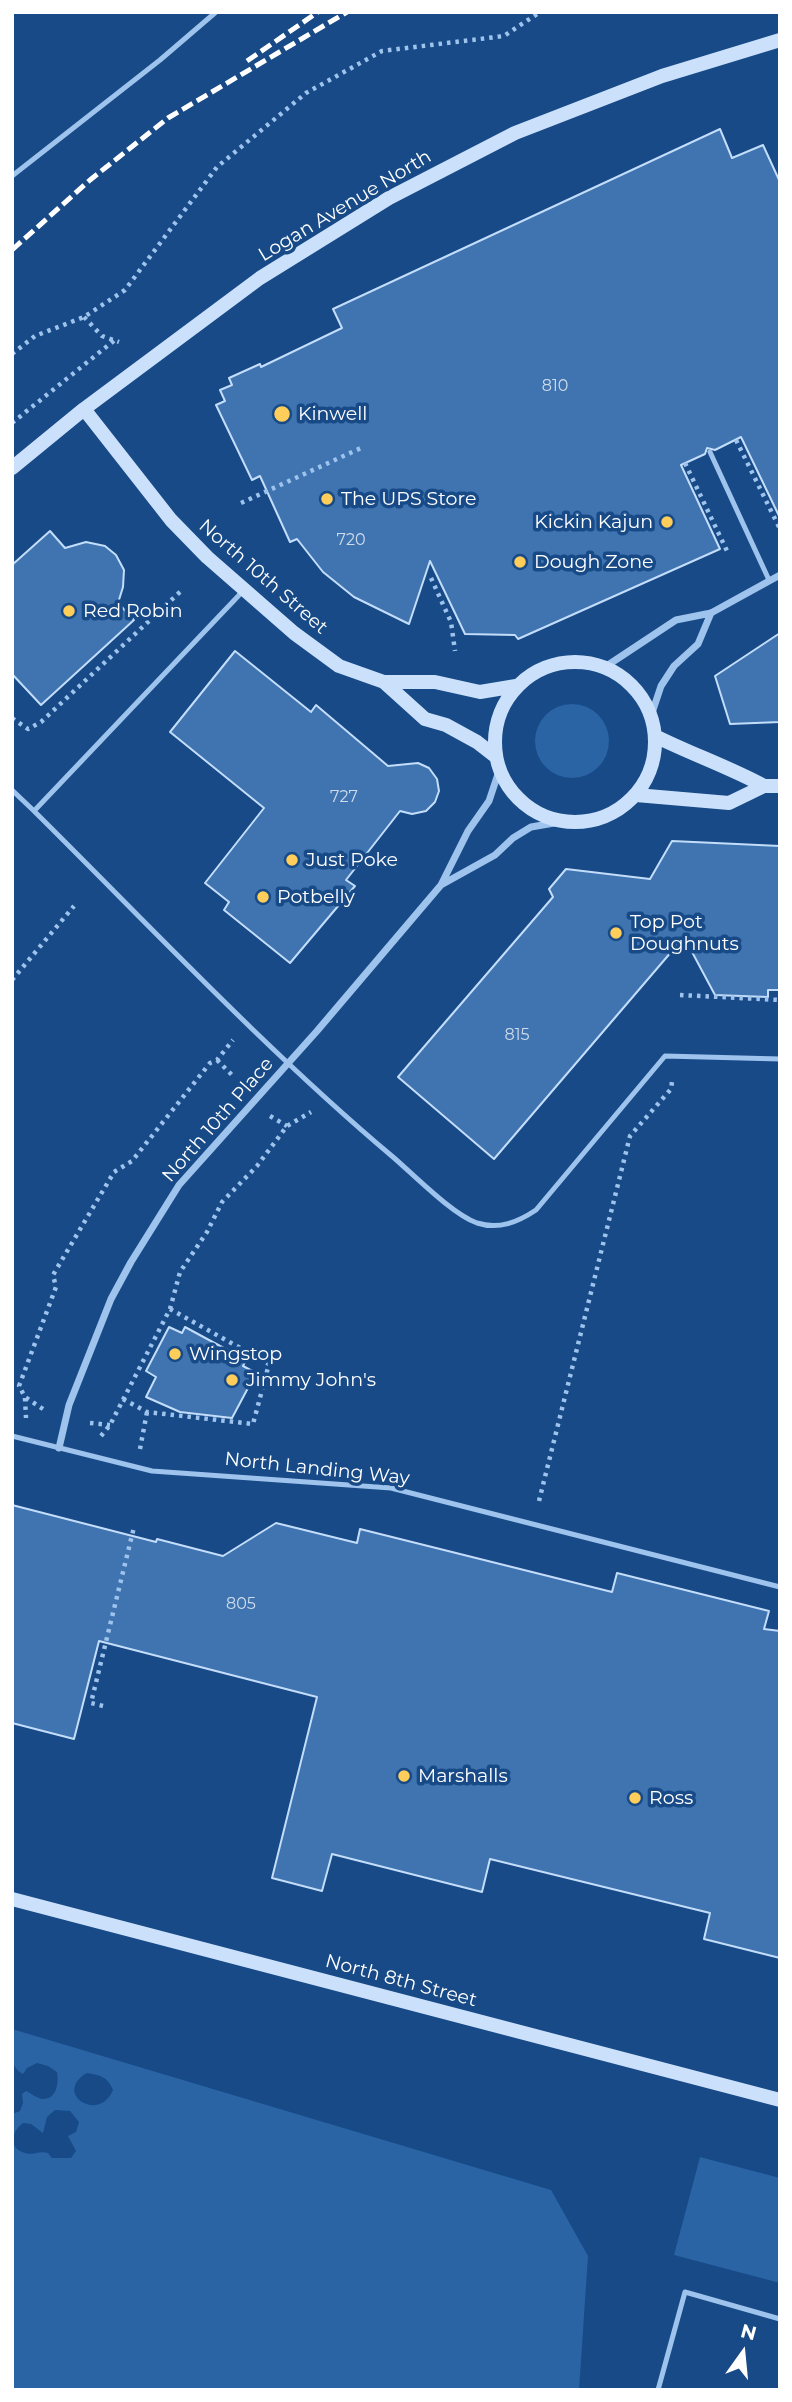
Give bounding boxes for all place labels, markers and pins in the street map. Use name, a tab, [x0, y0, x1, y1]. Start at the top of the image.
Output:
place label: Kinwell	[298, 403, 367, 425]
marker: Kinwell	[272, 404, 292, 424]
place label: The UPS Store	[341, 488, 476, 510]
marker: The UPS Store	[319, 491, 335, 507]
place label: Kickin Kajun	[534, 511, 653, 533]
marker: Kickin Kajun	[659, 514, 675, 530]
place label: Dough Zone	[534, 551, 654, 573]
marker: Dough Zone	[512, 554, 528, 570]
place label: Red Robin	[83, 600, 183, 622]
marker: Red Robin	[61, 603, 77, 619]
place label: Just Poke	[306, 849, 398, 871]
marker: Just Poke	[284, 852, 300, 868]
place label: Potbelly	[277, 886, 355, 908]
marker: Potbelly	[255, 889, 271, 905]
place label: Top Pot Doughnuts	[630, 911, 739, 955]
marker: Top Pot Doughnuts	[608, 925, 624, 941]
place label: Wingstop	[189, 1343, 282, 1365]
marker: Wingstop	[167, 1346, 183, 1362]
place label: Jimmy John's	[246, 1369, 376, 1391]
marker: Jimmy John's	[224, 1372, 240, 1388]
place label: Marshalls	[418, 1765, 508, 1787]
marker: Marshalls	[396, 1768, 412, 1784]
place label: Ross	[649, 1787, 693, 1809]
marker: Ross	[627, 1790, 643, 1806]

